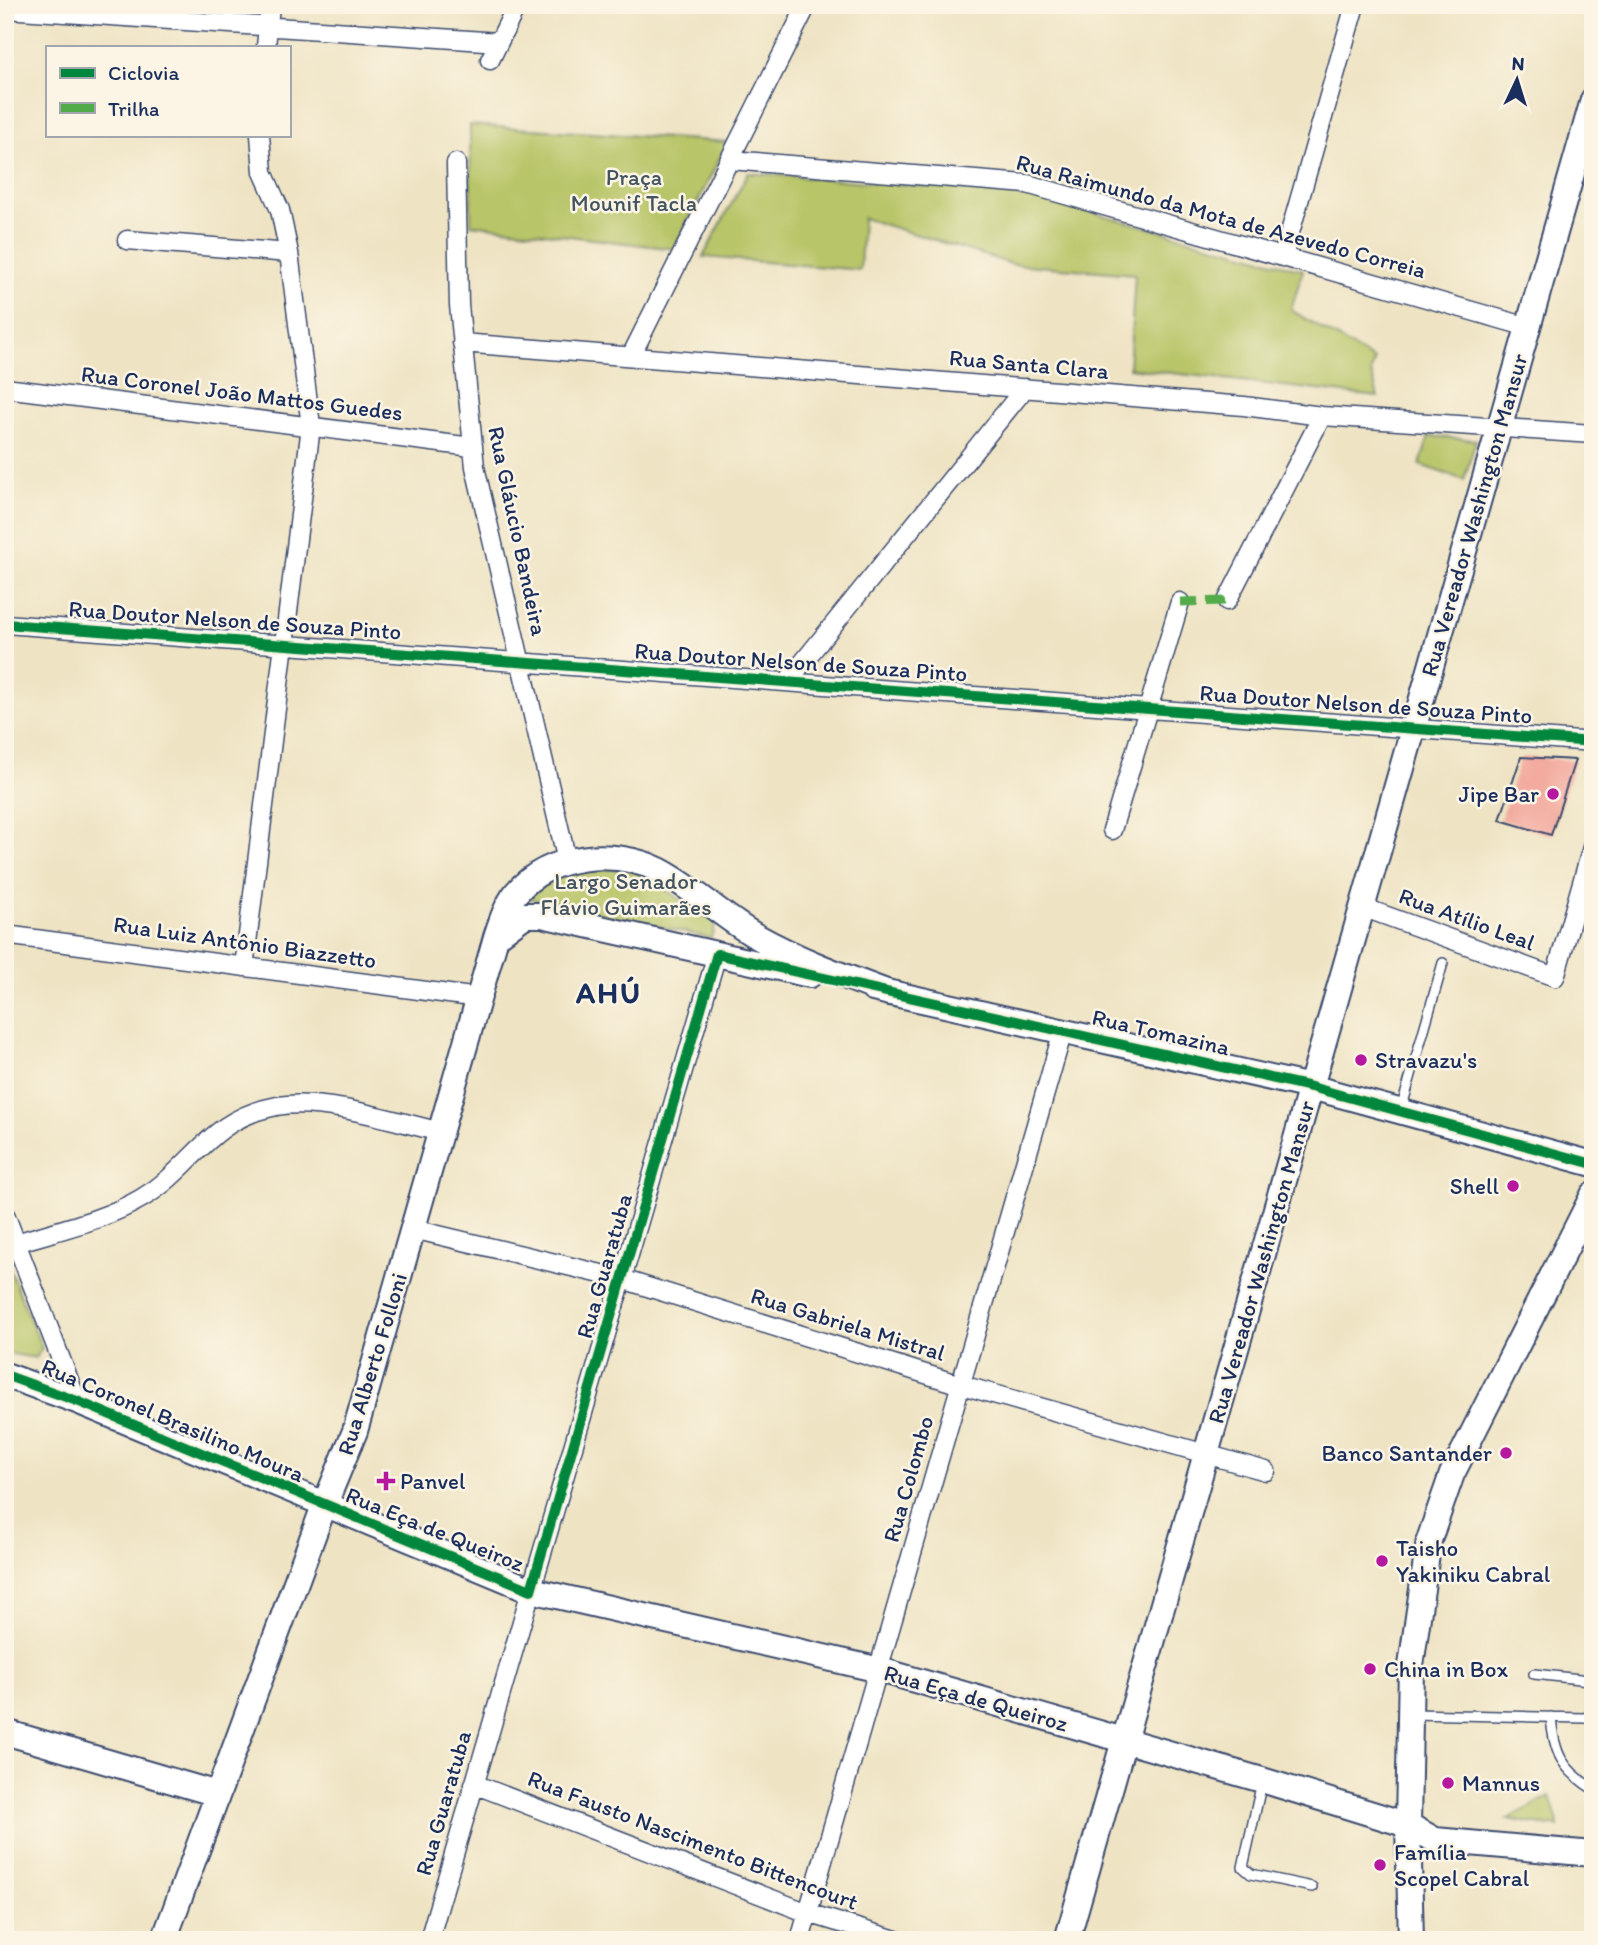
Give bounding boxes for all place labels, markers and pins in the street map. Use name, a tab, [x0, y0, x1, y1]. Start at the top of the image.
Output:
place label: Jipe Bar	[1458, 780, 1539, 808]
marker: Jipe Bar	[1545, 786, 1561, 802]
place label: Stravazu's	[1375, 1046, 1477, 1074]
marker: Stravazu's	[1353, 1052, 1369, 1068]
place label: Shell	[1450, 1172, 1499, 1200]
marker: Shell	[1505, 1178, 1521, 1194]
place label: Banco Santander	[1321, 1439, 1492, 1467]
marker: Banco Santander	[1498, 1445, 1514, 1461]
place label: Panvel	[400, 1467, 466, 1495]
marker: Panvel	[378, 1473, 394, 1489]
place label: Taisho Yakiniku Cabral	[1396, 1534, 1551, 1588]
marker: Taisho Yakiniku Cabral	[1374, 1553, 1390, 1569]
place label: China in Box	[1384, 1655, 1508, 1683]
marker: China in Box	[1362, 1661, 1378, 1677]
place label: Mannus	[1462, 1769, 1540, 1797]
marker: Mannus	[1440, 1775, 1456, 1791]
place label: Família Scopel Cabral	[1394, 1838, 1530, 1892]
marker: Família Scopel Cabral	[1372, 1857, 1388, 1873]

